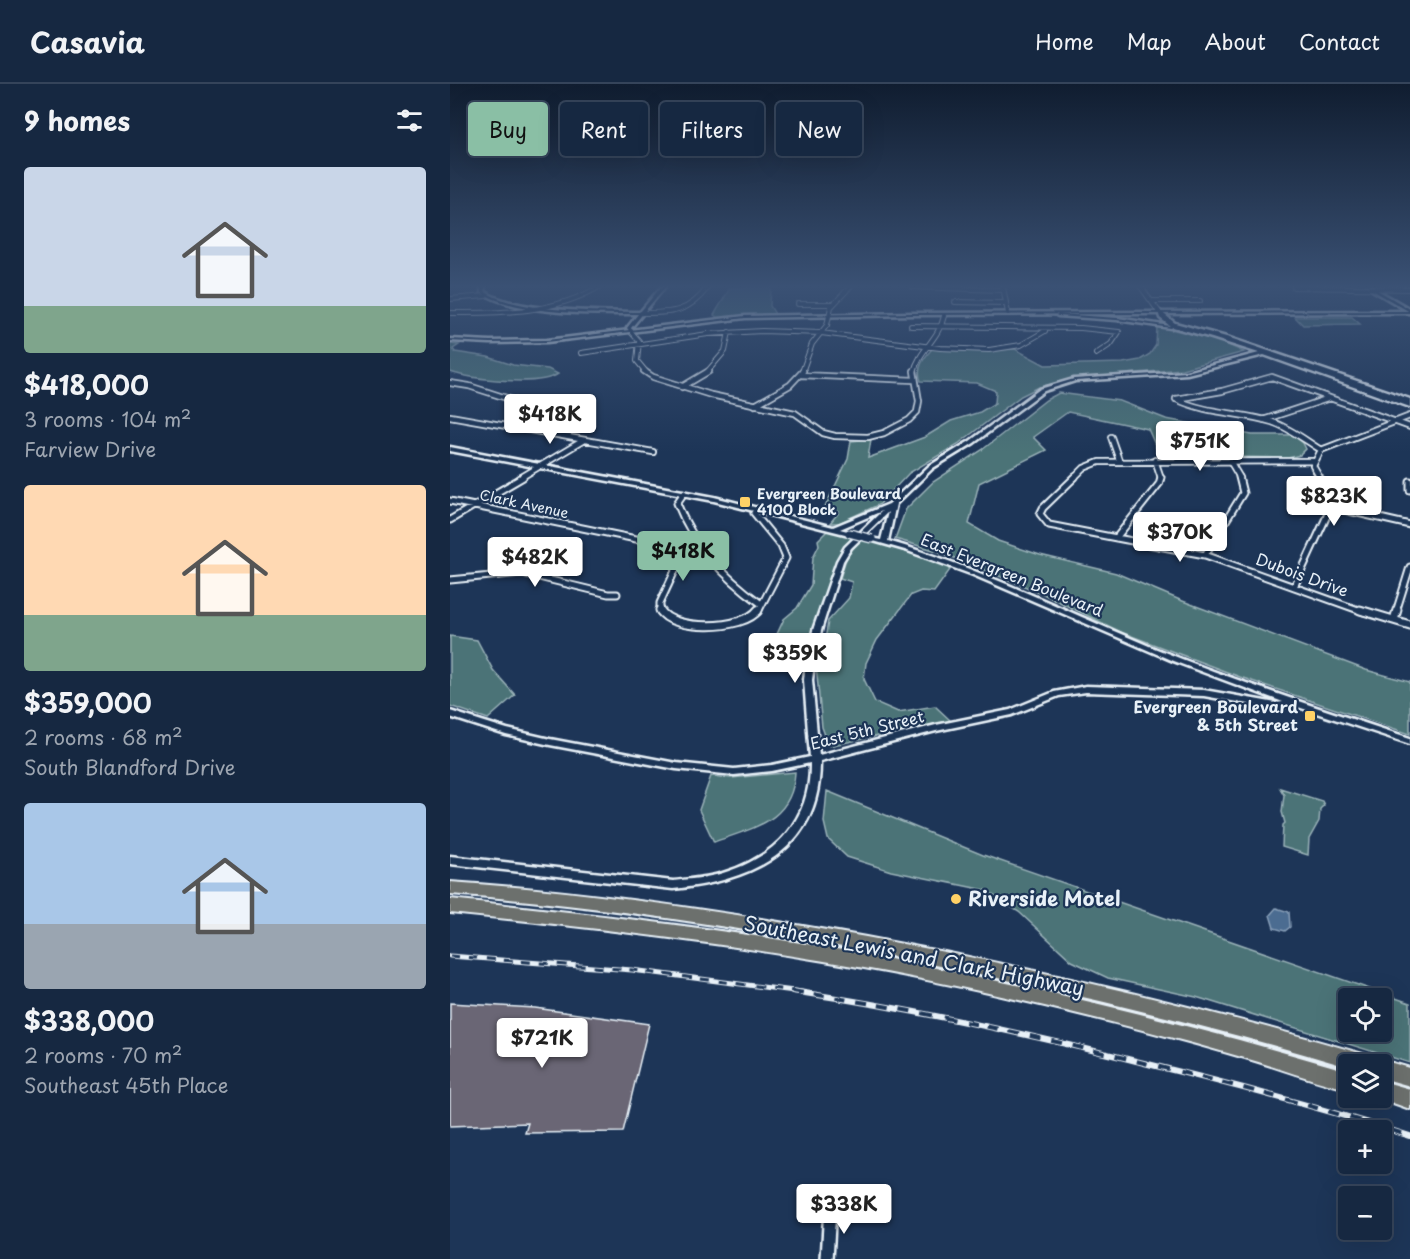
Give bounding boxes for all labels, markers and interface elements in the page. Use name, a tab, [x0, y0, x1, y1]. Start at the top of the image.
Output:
text: Casavia	[30, 20, 145, 63]
text: Home	[1035, 25, 1094, 57]
text: Map	[1127, 25, 1172, 57]
text: About	[1205, 25, 1266, 57]
text: Contact	[1299, 25, 1380, 57]
text: 9 homes	[24, 101, 130, 140]
chip: Buy	[468, 102, 548, 156]
chip: Rent	[560, 102, 648, 156]
chip: Filters	[660, 102, 764, 156]
chip: New	[776, 102, 862, 156]
icon: filters	[393, 104, 426, 137]
icon: home	[171, 206, 279, 314]
text: $418,000	[24, 365, 149, 404]
pin: $418K	[508, 394, 592, 445]
text: $418K	[518, 398, 582, 428]
text: 3 rooms · 104 m²	[24, 404, 191, 434]
pin: $751K	[1158, 421, 1242, 472]
text: $751K	[1170, 425, 1230, 455]
text: Farview Drive	[24, 434, 156, 464]
pin: $823K	[1292, 476, 1376, 527]
text: $823K	[1301, 480, 1367, 510]
place label: Evergreen Boulevard 4100 Block	[757, 483, 902, 520]
street label: Clark Avenue	[478, 484, 571, 523]
marker: Evergreen Boulevard 4100 Block	[738, 495, 752, 509]
pin: $370K	[1138, 512, 1222, 563]
text: $370K	[1147, 516, 1213, 546]
icon: home	[171, 524, 279, 632]
street label: East Evergreen Boulevard	[918, 526, 1107, 622]
pin: $418K	[641, 531, 725, 582]
text: $418K	[651, 535, 715, 565]
pin: $482K	[493, 537, 577, 588]
text: $482K	[502, 541, 568, 571]
street label: Dubois Drive	[1253, 546, 1352, 602]
pin: $359K	[753, 633, 837, 684]
text: $359K	[763, 637, 828, 667]
text: $359,000	[24, 683, 152, 722]
place label: Evergreen Boulevard & 5th Street	[1133, 694, 1298, 736]
street label: East 5th Street	[807, 703, 927, 755]
marker: Evergreen Boulevard & 5th Street	[1303, 709, 1317, 723]
text: 2 rooms · 68 m²	[24, 722, 183, 752]
text: South Blandford Drive	[24, 752, 236, 782]
icon: home	[171, 842, 279, 950]
place label: Riverside Motel	[968, 883, 1120, 913]
marker: Riverside Motel	[949, 892, 963, 906]
street label: Southeast Lewis and Clark Highway	[742, 907, 1087, 1003]
map controls	[1338, 988, 1392, 1240]
button: locate	[1338, 988, 1392, 1042]
text: $338,000	[24, 1001, 154, 1040]
pin: $721K	[500, 1018, 584, 1069]
text: $721K	[511, 1022, 573, 1052]
text: 2 rooms · 70 m²	[24, 1040, 182, 1070]
button: layers	[1338, 1054, 1392, 1108]
text: Southeast 45th Place	[24, 1070, 228, 1100]
button: +	[1338, 1120, 1392, 1174]
pin: $338K	[802, 1184, 886, 1235]
button: −	[1338, 1186, 1392, 1240]
text: $338K	[810, 1188, 878, 1218]

